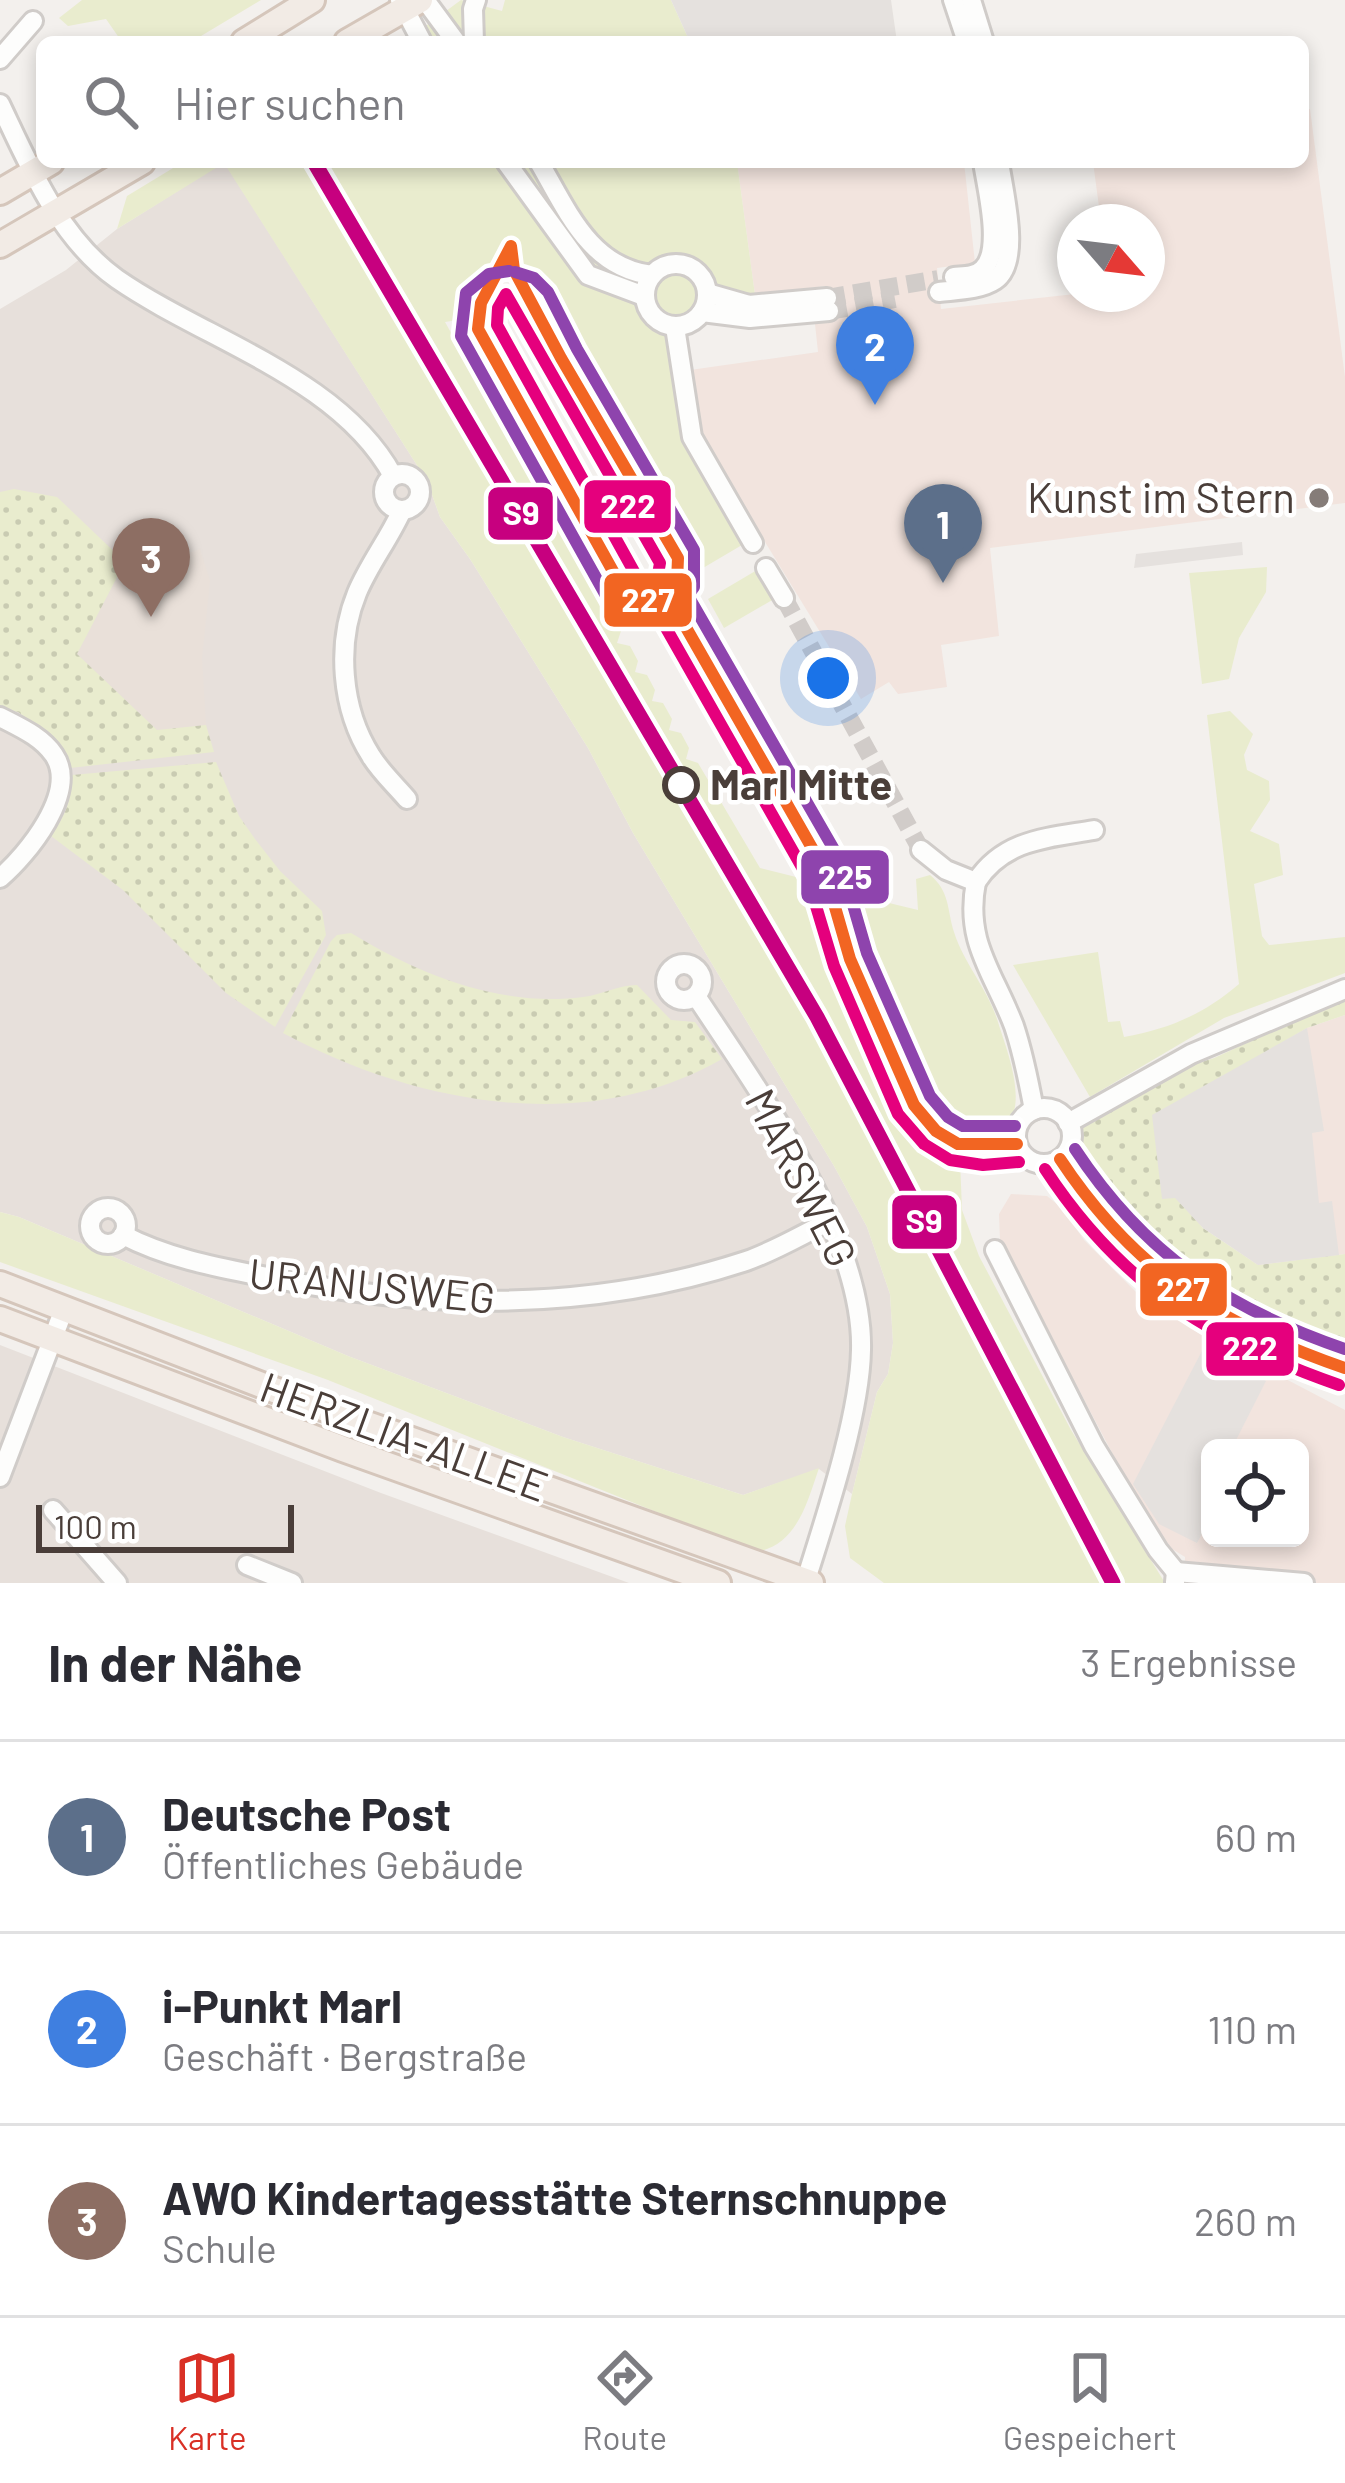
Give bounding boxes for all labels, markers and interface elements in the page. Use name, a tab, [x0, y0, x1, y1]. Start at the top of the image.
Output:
search box	[36, 36, 1309, 168]
icon: search	[78, 69, 144, 135]
text: Hier suchen	[174, 75, 406, 129]
north arrow	[1057, 204, 1165, 312]
pin: 2	[836, 306, 914, 405]
place label: Kunst im Stern	[1027, 471, 1295, 521]
line badge: 222	[582, 478, 673, 535]
pin: 1	[904, 484, 982, 583]
line badge: S9	[486, 485, 555, 542]
text: 222	[600, 485, 656, 525]
marker: Kunst im Stern	[1306, 485, 1332, 511]
text: S9	[502, 492, 540, 532]
pin: 3	[112, 518, 190, 617]
line badge: 227	[602, 571, 694, 629]
text: 227	[621, 579, 675, 619]
your location	[798, 648, 858, 708]
place label: Marl Mitte	[710, 758, 892, 808]
marker: Marl Mitte	[664, 768, 698, 802]
line badge: 225	[799, 848, 891, 906]
text: 225	[818, 856, 872, 896]
street label: MARSWEG	[737, 1080, 869, 1274]
line badge: S9	[890, 1193, 959, 1251]
text: S9	[905, 1200, 943, 1240]
street label: URANUSWEG	[247, 1246, 498, 1322]
line badge: 227	[1138, 1261, 1229, 1318]
text: 227	[1156, 1268, 1210, 1308]
line badge: 222	[1204, 1320, 1296, 1378]
text: 222	[1222, 1327, 1278, 1367]
street label: HERZLIA-ALLEE	[254, 1360, 555, 1510]
map controls	[1201, 1439, 1309, 1547]
button: locate	[1201, 1439, 1309, 1547]
scale bar	[36, 1499, 294, 1552]
text: 100 m	[54, 1506, 137, 1546]
text: In der Nähe	[48, 1631, 302, 1692]
text: 3 Ergebnisse	[1080, 1638, 1297, 1685]
text: Deutsche Post	[162, 1786, 451, 1840]
text: 1	[80, 1813, 94, 1860]
text: 60 m	[1215, 1813, 1297, 1860]
text: Öffentliches Gebäude	[162, 1840, 524, 1887]
text: i-Punkt Marl	[162, 1978, 402, 2032]
text: 2	[76, 2005, 98, 2052]
text: 110 m	[1207, 2005, 1297, 2052]
text: Geschäft · Bergstraße	[162, 2032, 527, 2079]
text: AWO Kindertagesstätte Sternschnuppe	[162, 2170, 947, 2224]
text: 3	[76, 2197, 98, 2244]
text: 260 m	[1194, 2197, 1297, 2244]
text: Schule	[162, 2224, 277, 2271]
tab: Karte	[168, 2345, 247, 2457]
tab: Route	[582, 2345, 667, 2457]
tab: Gespeichert	[1003, 2345, 1177, 2457]

